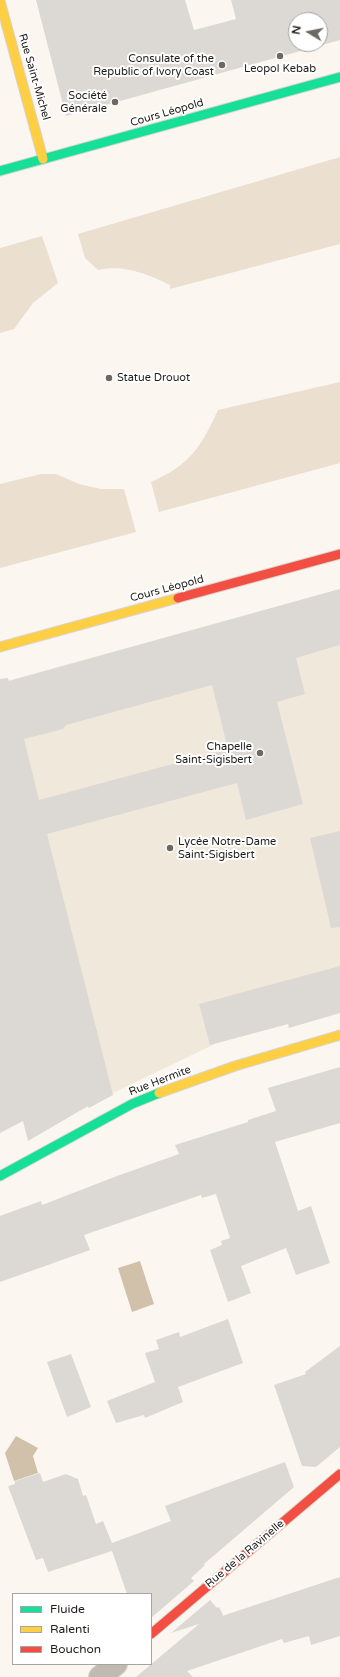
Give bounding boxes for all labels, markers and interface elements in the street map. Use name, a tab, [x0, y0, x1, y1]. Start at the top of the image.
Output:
north arrow	[288, 12, 328, 52]
text: N	[290, 25, 304, 35]
street label: Rue Saint-Michel	[15, 32, 53, 122]
marker: Leopol Kebab	[275, 51, 285, 61]
place label: Consulate of the Republic of Ivory Coast	[93, 52, 214, 78]
marker: Consulate of the Republic of Ivory Coast	[217, 60, 227, 70]
place label: Leopol Kebab	[244, 62, 316, 76]
place label: Société Générale	[60, 89, 107, 115]
street label: Cours Léopold	[129, 96, 205, 130]
marker: Société Générale	[110, 97, 120, 107]
place label: Statue Drouot	[117, 371, 190, 385]
marker: Statue Drouot	[104, 373, 114, 383]
street label: Cours Léopold	[129, 573, 205, 605]
place label: Chapelle Saint-Sigisbert	[175, 740, 252, 766]
marker: Chapelle Saint-Sigisbert	[255, 748, 265, 758]
place label: Lycée Notre-Dame Saint-Sigisbert	[178, 835, 276, 861]
marker: Lycée Notre-Dame Saint-Sigisbert	[165, 843, 175, 853]
street label: Rue Hermite	[127, 1063, 193, 1099]
street label: Rue de la Ravinelle	[203, 1517, 287, 1591]
legend	[12, 1593, 152, 1665]
text: Fluide	[50, 1602, 85, 1616]
text: Ralenti	[50, 1622, 90, 1636]
text: Bouchon	[50, 1642, 101, 1656]

